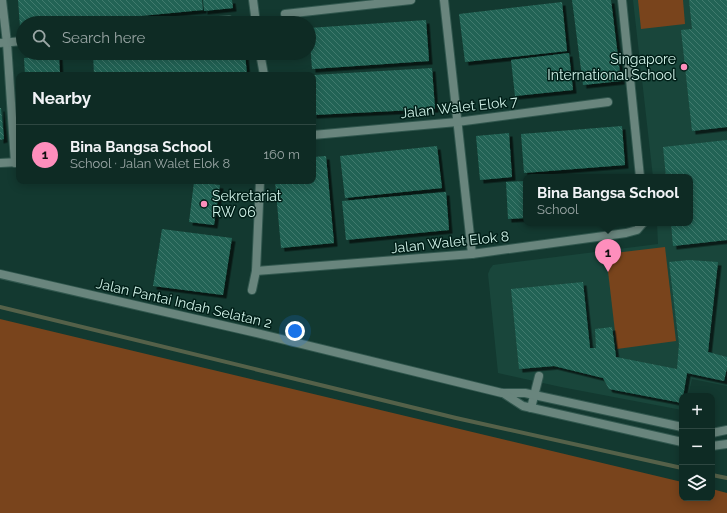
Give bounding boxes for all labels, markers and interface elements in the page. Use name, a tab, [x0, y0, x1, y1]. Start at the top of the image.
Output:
search box	[16, 16, 316, 60]
icon: search	[30, 27, 52, 49]
text: Search here	[62, 29, 145, 47]
place label: Singapore International School	[547, 51, 676, 83]
marker: Singapore International School	[679, 62, 689, 72]
text: Nearby	[32, 88, 91, 108]
street label: Jalan Walet Elok 7	[400, 93, 519, 121]
text: Bina Bangsa School	[70, 138, 212, 156]
text: 1	[42, 147, 48, 162]
text: 160 m	[263, 147, 300, 162]
text: School · Jalan Walet Elok 8	[70, 156, 230, 171]
popup	[523, 174, 693, 226]
text: Bina Bangsa School	[537, 184, 679, 202]
place label: Sekretariat RW 06	[212, 188, 282, 220]
marker: Sekretariat RW 06	[199, 199, 209, 209]
text: School	[537, 202, 579, 217]
street label: Jalan Walet Elok 8	[390, 228, 510, 256]
pin: 1	[595, 239, 621, 272]
street label: Jalan Pantai Indah Selatan 2	[95, 275, 273, 331]
your location	[285, 321, 305, 341]
map controls	[679, 393, 715, 501]
button: +	[679, 393, 715, 429]
button: −	[679, 429, 715, 465]
button: layers	[679, 465, 715, 501]

